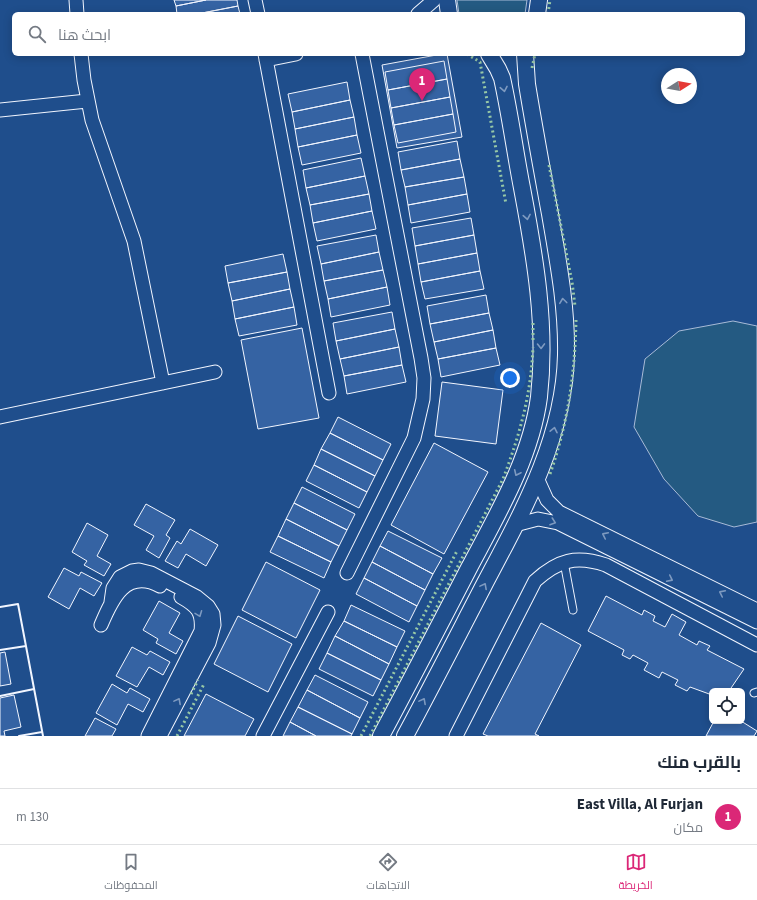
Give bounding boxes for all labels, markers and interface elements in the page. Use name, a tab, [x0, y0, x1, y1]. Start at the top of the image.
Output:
search box	[12, 12, 745, 56]
icon: search	[26, 23, 48, 45]
text: ابحث هنا	[58, 25, 111, 46]
pin: 1	[409, 68, 435, 101]
north arrow	[661, 68, 697, 104]
one-way arrow	[499, 86, 508, 93]
one-way arrow	[523, 214, 531, 220]
one-way arrow	[559, 298, 568, 304]
one-way arrow	[537, 343, 545, 349]
your location	[500, 368, 520, 388]
one-way arrow	[550, 427, 558, 433]
one-way arrow	[514, 469, 522, 476]
one-way arrow	[549, 517, 556, 525]
one-way arrow	[602, 532, 610, 540]
one-way arrow	[665, 574, 673, 582]
one-way arrow	[479, 583, 486, 590]
one-way arrow	[719, 590, 726, 598]
one-way arrow	[195, 611, 203, 618]
map controls	[709, 688, 745, 724]
button: locate	[709, 688, 745, 724]
one-way arrow	[173, 698, 180, 706]
one-way arrow	[419, 698, 426, 706]
text: بالقرب منك	[657, 751, 741, 775]
text: East Villa, Al Furjan	[577, 794, 703, 815]
text: 130 m	[16, 808, 49, 826]
text: 1	[725, 808, 731, 826]
text: مكان	[674, 819, 703, 837]
tab: المحفوظات	[104, 851, 158, 895]
tab: الاتجاهات	[366, 851, 410, 895]
tab: الخريطة	[618, 851, 653, 895]

